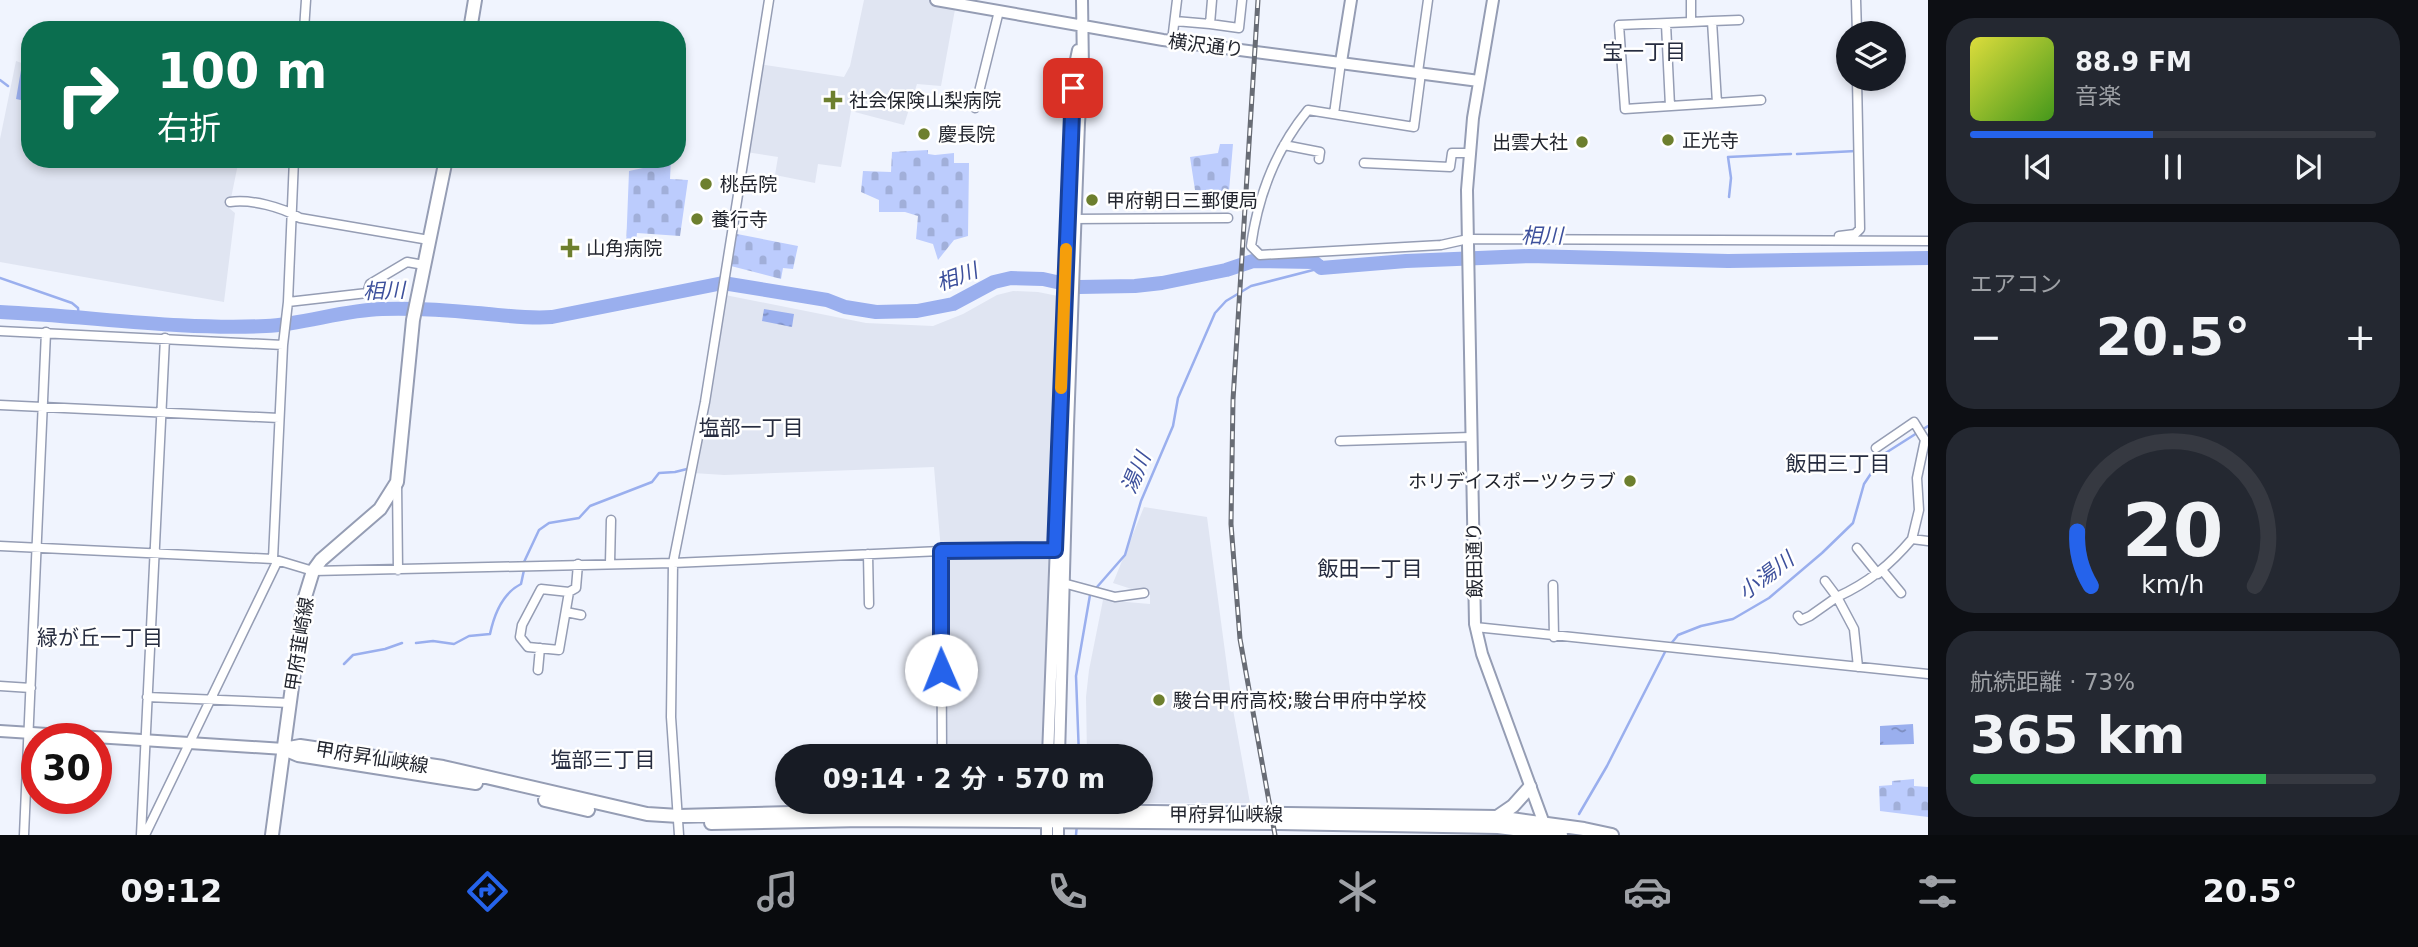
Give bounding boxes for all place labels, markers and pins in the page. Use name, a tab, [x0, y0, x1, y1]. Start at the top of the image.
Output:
pin	[1043, 58, 1103, 118]
place label: 社会保険山梨病院	[849, 89, 1001, 111]
marker: 社会保険山梨病院	[823, 90, 843, 110]
place label: 慶長院	[938, 123, 995, 145]
marker: 慶長院	[916, 126, 932, 142]
place label: 正光寺	[1682, 129, 1739, 151]
place label: 出雲大社	[1492, 131, 1568, 153]
marker: 正光寺	[1660, 132, 1676, 148]
marker: 出雲大社	[1574, 134, 1590, 150]
place label: 桃岳院	[720, 173, 777, 195]
marker: 桃岳院	[698, 176, 714, 192]
place label: 甲府朝日三郵便局	[1106, 189, 1258, 211]
marker: 甲府朝日三郵便局	[1084, 192, 1100, 208]
place label: 養行寺	[711, 208, 768, 230]
marker: 養行寺	[689, 211, 705, 227]
place label: 山角病院	[586, 237, 662, 259]
marker: 山角病院	[560, 238, 580, 258]
place label: ホリデイスポーツクラブ	[1408, 470, 1616, 492]
marker: ホリデイスポーツクラブ	[1622, 473, 1638, 489]
place label: 駿台甲府高校;駿台甲府中学校	[1173, 689, 1426, 711]
marker: 駿台甲府高校;駿台甲府中学校	[1151, 692, 1167, 708]

